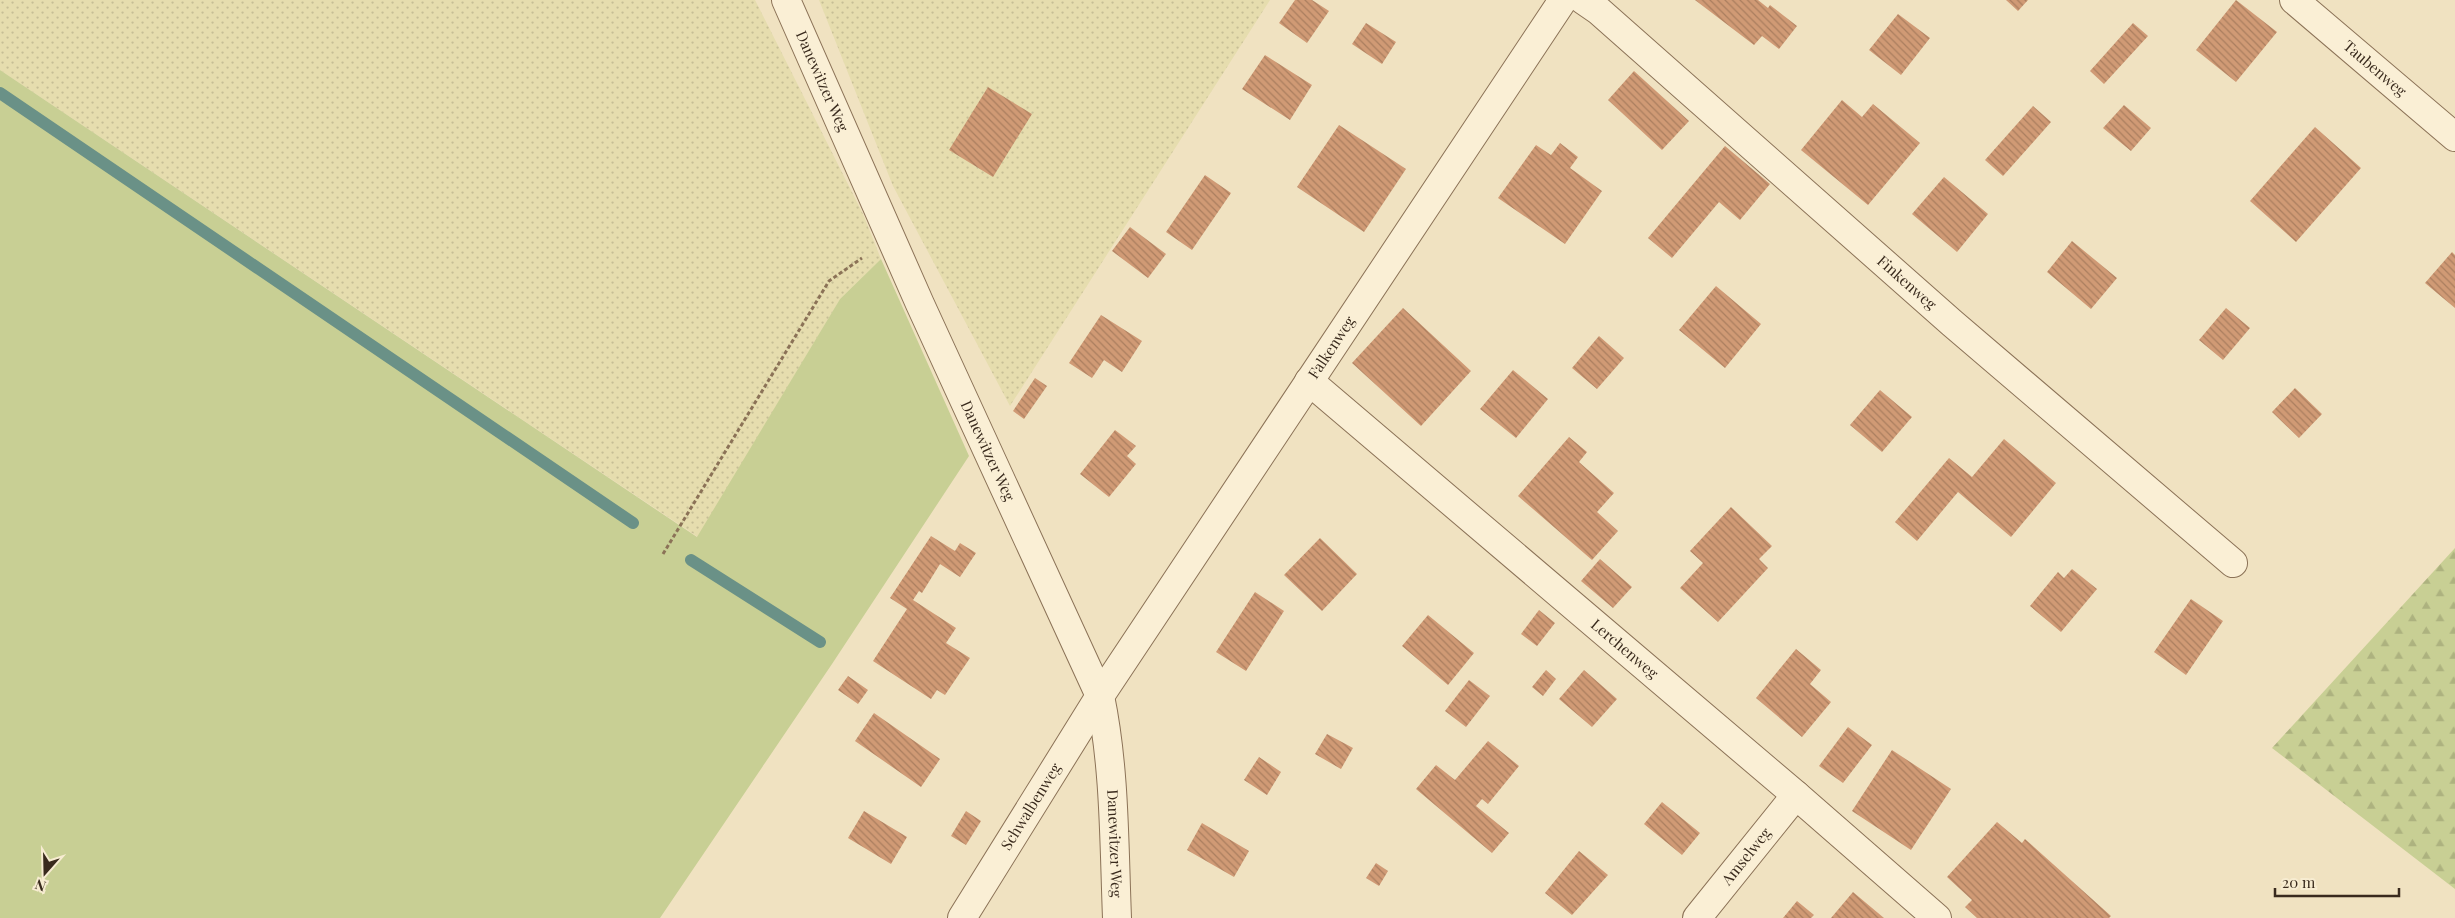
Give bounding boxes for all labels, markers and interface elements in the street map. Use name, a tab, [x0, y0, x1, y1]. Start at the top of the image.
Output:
street label: Danewitzer Weg	[792, 27, 854, 135]
street label: Taubenweg	[2340, 35, 2411, 101]
street label: Finkenweg	[1873, 250, 1941, 314]
street label: Falkenweg	[1303, 312, 1359, 382]
street label: Danewitzer Weg	[957, 397, 1020, 504]
street label: Lerchenweg	[1587, 614, 1663, 683]
street label: Schwalbenweg	[996, 759, 1065, 854]
street label: Danewitzer Weg	[1103, 789, 1127, 898]
street label: Amselweg	[1716, 823, 1775, 889]
north arrow	[20, 848, 70, 898]
scale bar	[2275, 866, 2399, 898]
text: 20 m	[2282, 872, 2316, 892]
text: N	[32, 875, 48, 896]

